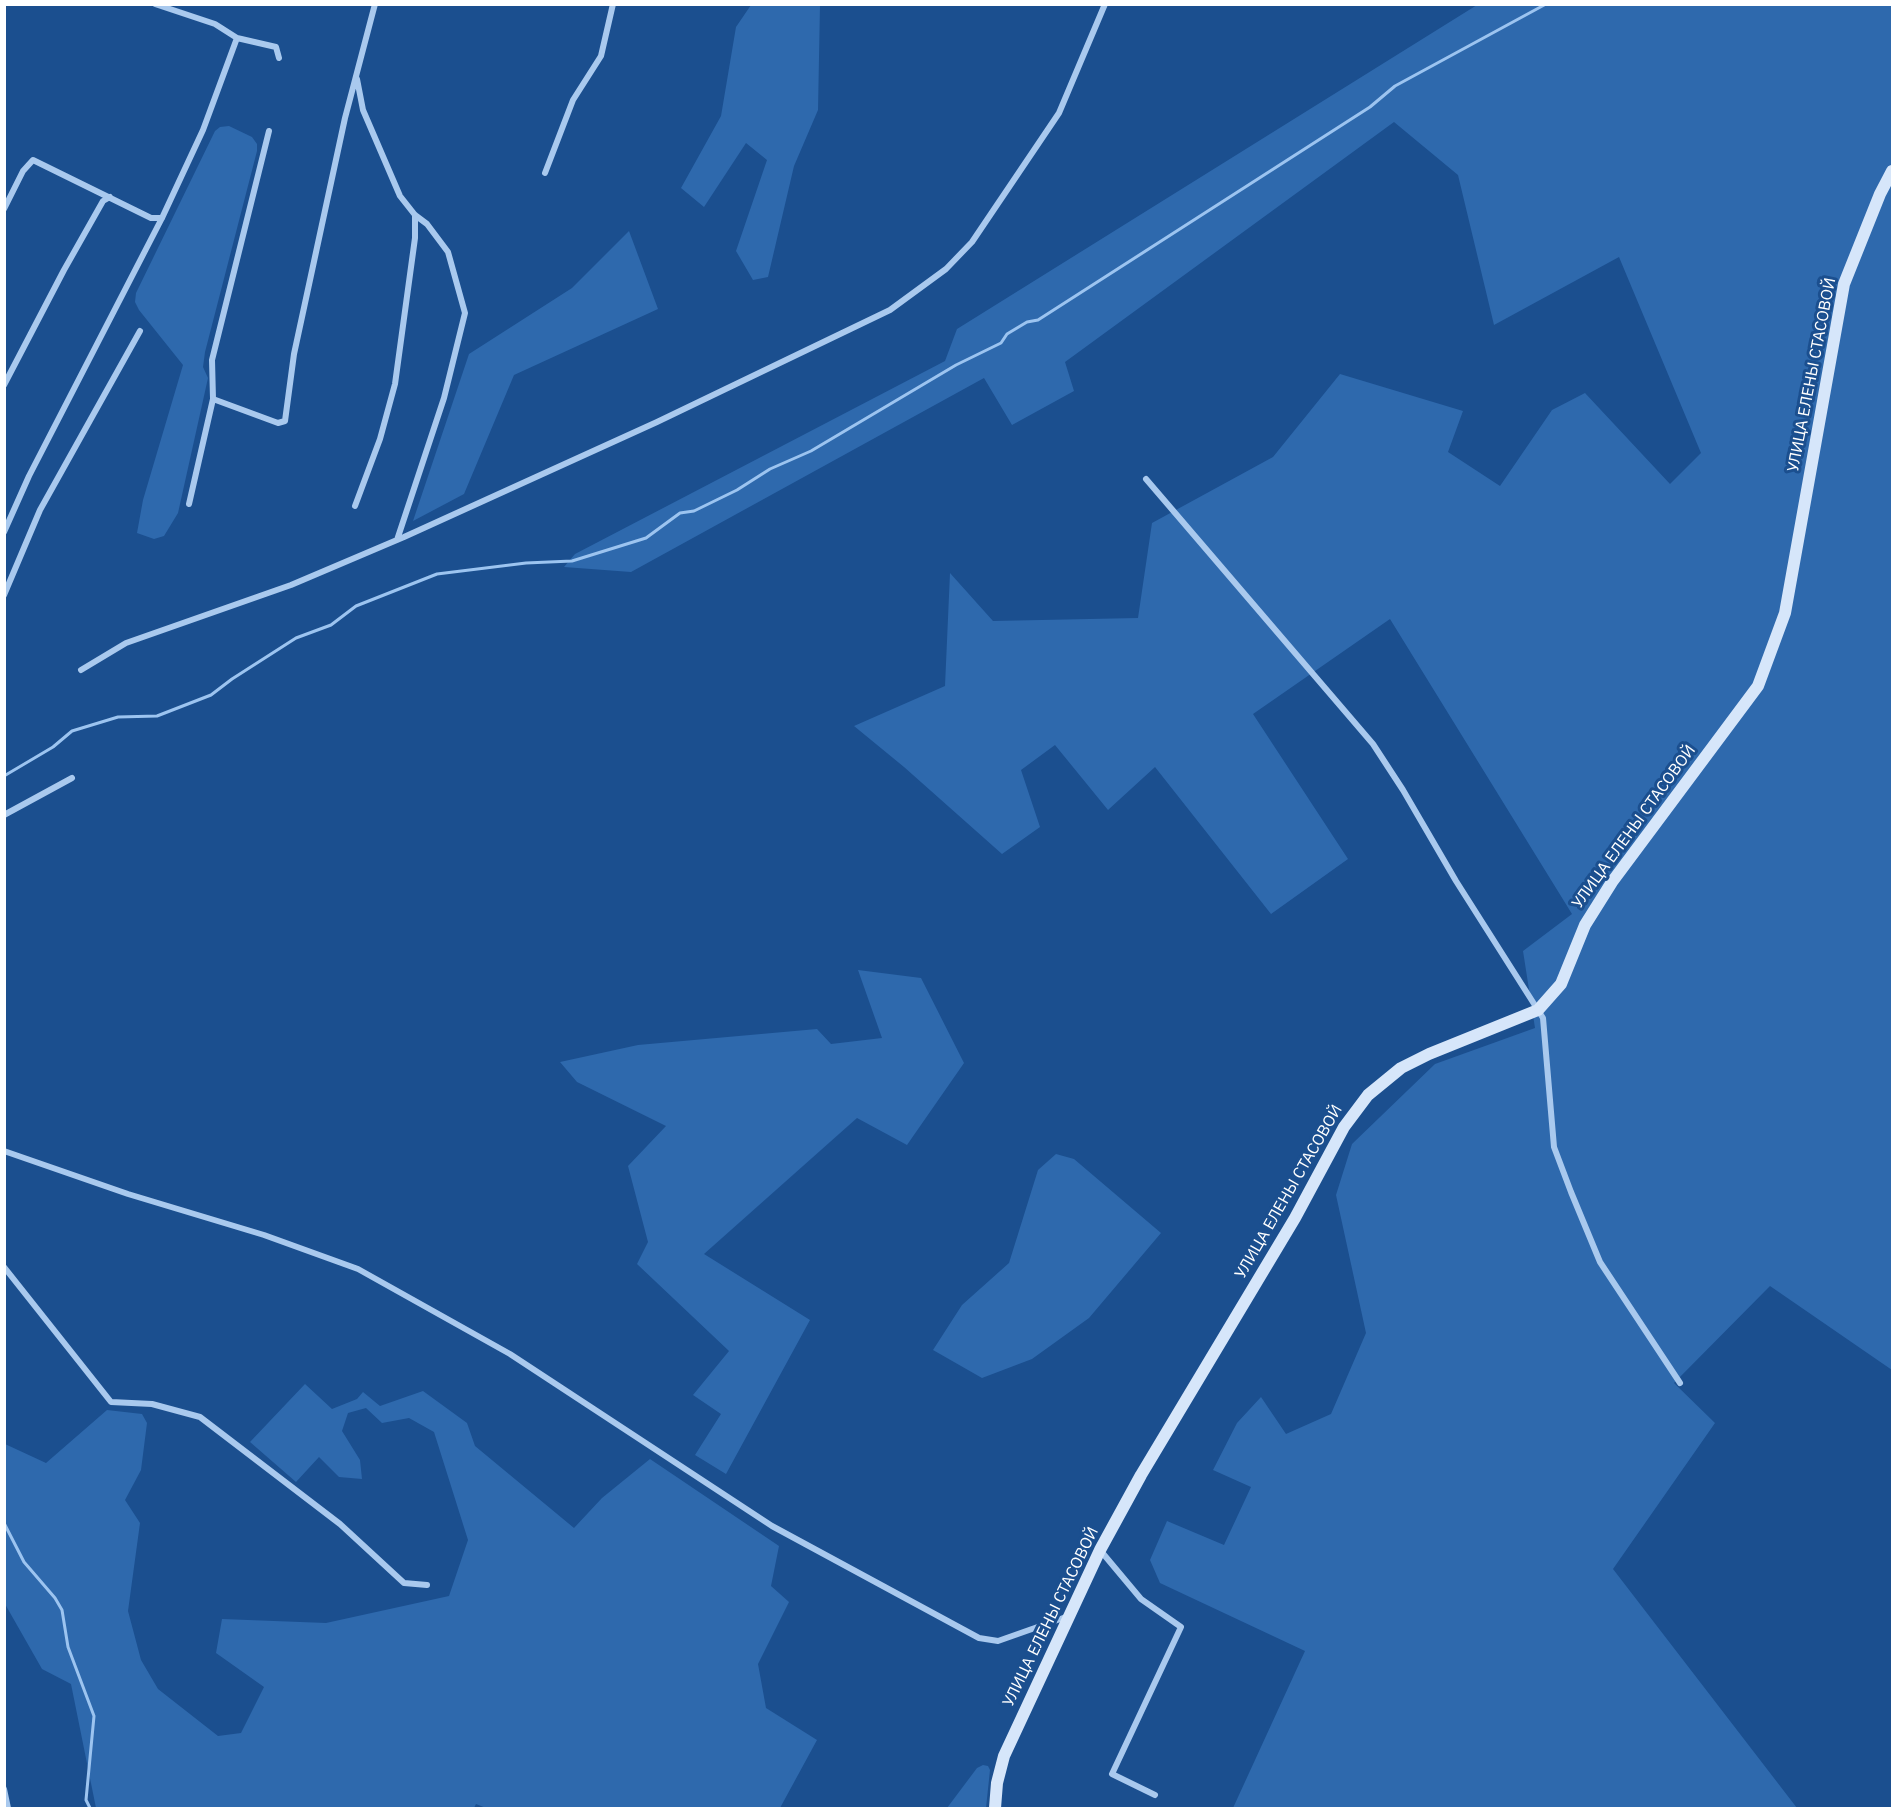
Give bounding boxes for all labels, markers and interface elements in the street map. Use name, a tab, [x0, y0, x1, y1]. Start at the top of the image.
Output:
street label: УЛИЦА ЕЛЕНЫ СТАСОВОЙ	[1784, 276, 1840, 474]
street label: УЛИЦА ЕЛЕНЫ СТАСОВОЙ	[1568, 741, 1700, 913]
street label: УЛИЦА ЕЛЕНЫ СТАСОВОЙ	[1231, 1102, 1347, 1282]
street label: УЛИЦА ЕЛЕНЫ СТАСОВОЙ	[999, 1524, 1103, 1710]

